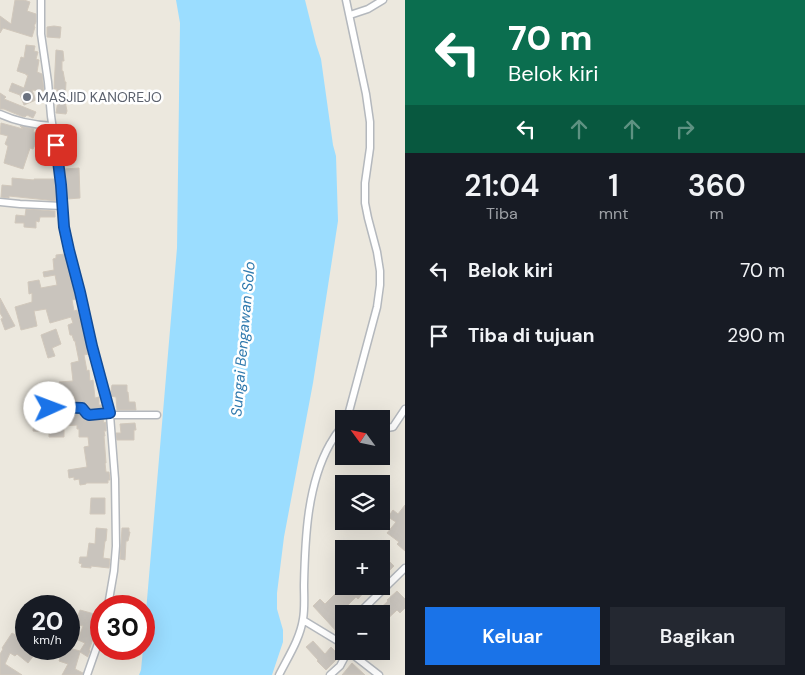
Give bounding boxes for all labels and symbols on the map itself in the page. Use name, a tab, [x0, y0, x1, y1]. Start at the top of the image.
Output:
place label: MASJID KANOREJO	[37, 88, 162, 106]
marker: MASJID KANOREJO	[21, 91, 33, 103]
pin	[35, 124, 77, 166]
water label: Sungai Bengawan Solo	[226, 261, 260, 417]
position arrow	[23, 381, 75, 433]
north arrow	[335, 410, 390, 465]
speed limit sign: 30	[90, 595, 155, 660]

